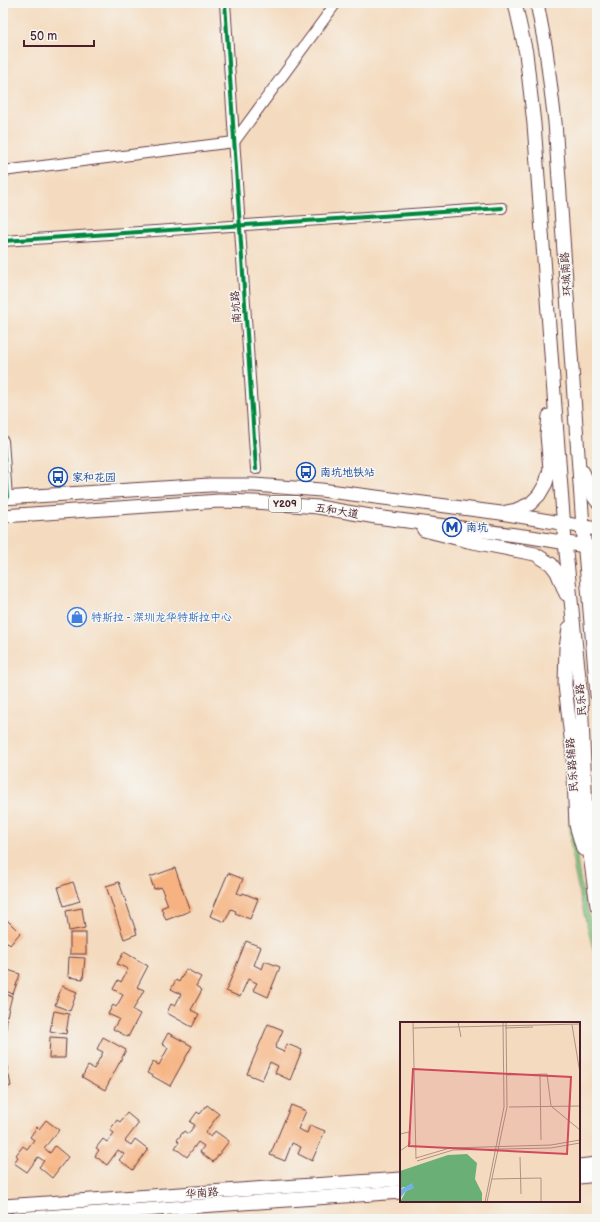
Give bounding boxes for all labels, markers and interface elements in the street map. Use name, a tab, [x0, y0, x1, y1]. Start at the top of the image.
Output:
scale bar	[24, 22, 94, 48]
text: 50 m	[30, 29, 57, 44]
street label: 环城南路	[558, 252, 574, 296]
street label: 南坑路	[228, 290, 244, 324]
bus stop icon: 南坑地铁站	[295, 461, 317, 483]
bus stop icon: 家和花园	[47, 466, 69, 488]
place label: 南坑地铁站	[320, 466, 375, 479]
place label: 家和花园	[72, 471, 116, 484]
road number: Y209	[269, 496, 301, 512]
street label: 五和大道	[314, 501, 360, 521]
metro station icon: 南坑	[441, 516, 463, 538]
place label: 南坑	[466, 521, 488, 534]
shop icon: 特斯拉 - 深圳龙华特斯拉中心	[66, 606, 88, 628]
place label: 特斯拉 - 深圳龙华特斯拉中心	[91, 611, 232, 624]
street label: 民乐路	[573, 683, 589, 717]
street label: 民乐路辅路	[564, 737, 580, 793]
inset map	[400, 1022, 580, 1202]
street label: 华南路	[185, 1185, 219, 1201]

